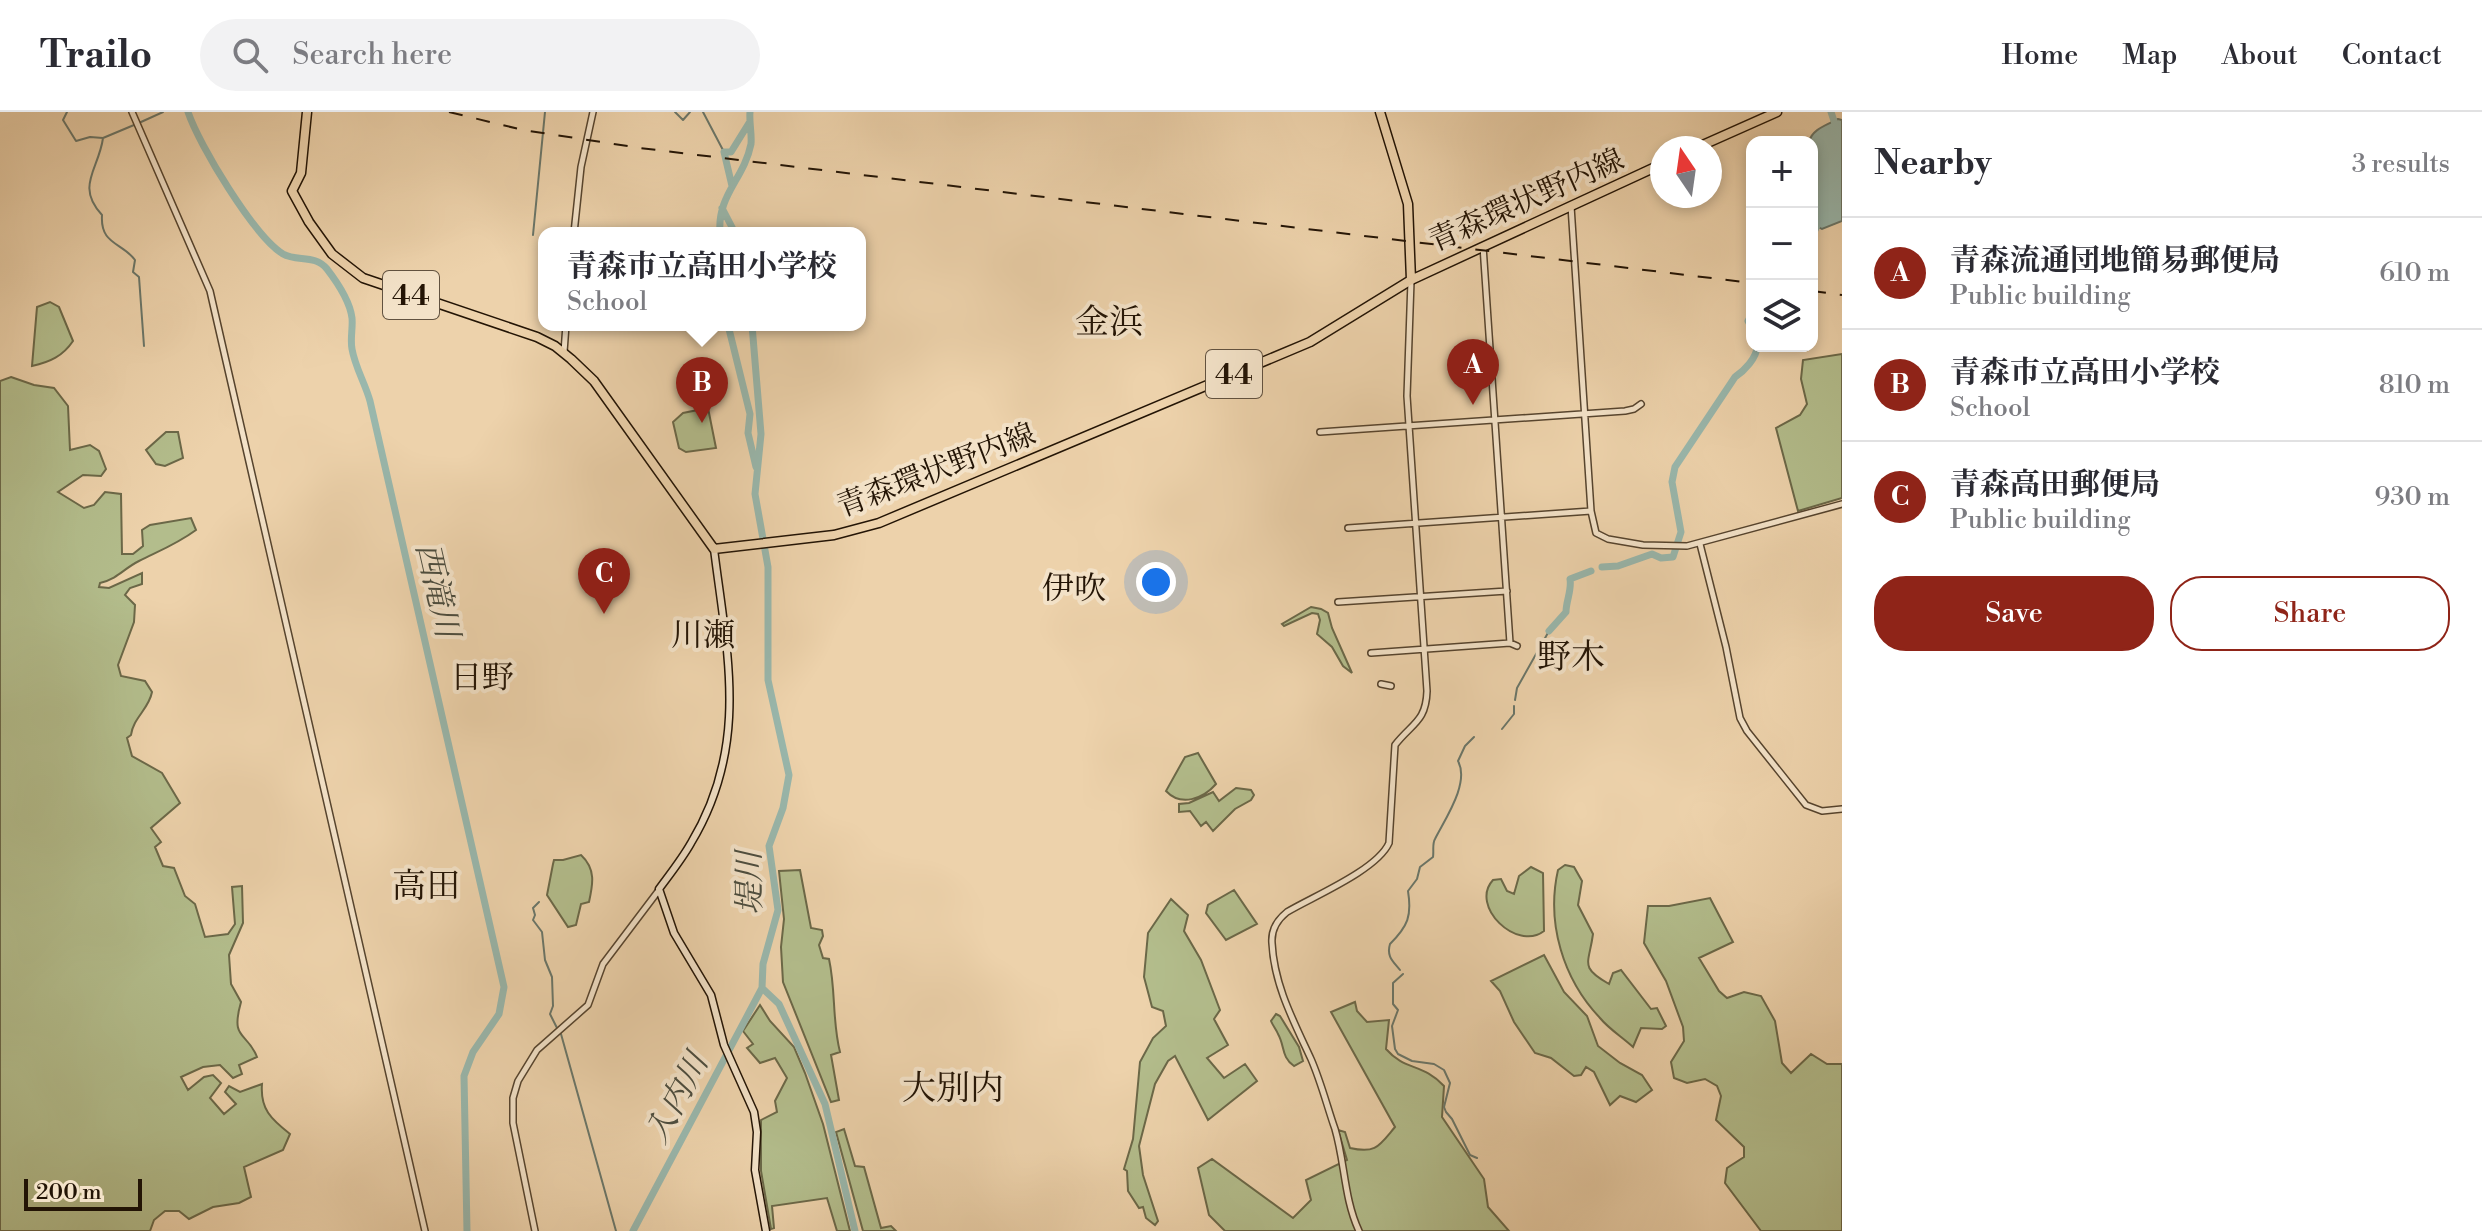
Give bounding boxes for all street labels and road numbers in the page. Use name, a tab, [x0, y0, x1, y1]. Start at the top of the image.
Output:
street label: 青森環状野内線	[1423, 141, 1630, 261]
road number: 44	[383, 271, 439, 319]
road number: 44	[1206, 350, 1262, 398]
street label: 青森環状野内線	[832, 416, 1041, 526]

